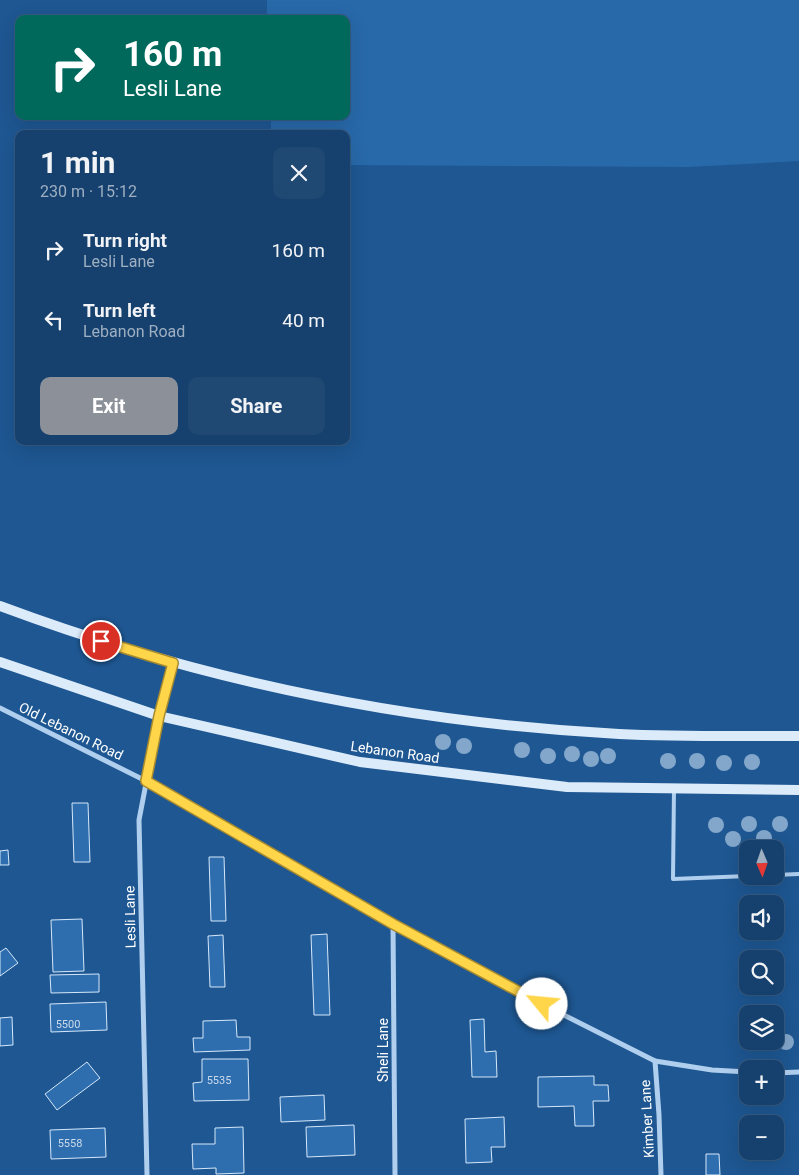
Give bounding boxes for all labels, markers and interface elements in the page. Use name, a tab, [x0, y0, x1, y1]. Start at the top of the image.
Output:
text: 160 m	[123, 34, 222, 75]
icon: right	[40, 35, 105, 100]
text: Lesli Lane	[123, 76, 222, 101]
text: 1 min	[40, 145, 115, 180]
button: close	[273, 147, 325, 199]
text: 230 m · 15:12	[40, 182, 137, 201]
text: Turn right	[83, 229, 167, 252]
icon: right	[40, 236, 68, 264]
text: 160 m	[272, 239, 325, 262]
text: Lesli Lane	[83, 252, 155, 271]
text: Turn left	[83, 299, 156, 322]
icon: left	[40, 306, 68, 334]
text: 40 m	[282, 309, 325, 332]
text: Lebanon Road	[83, 322, 185, 341]
button: Exit	[40, 377, 178, 435]
button: Share	[188, 377, 325, 435]
pin	[80, 620, 122, 662]
icon: arrive	[87, 627, 115, 655]
street label: Old Lebanon Road	[16, 699, 126, 763]
street label: Lebanon Road	[350, 738, 440, 766]
north arrow	[739, 840, 784, 885]
map controls	[739, 840, 784, 1160]
street label: Lesli Lane	[121, 885, 139, 949]
button: sound	[739, 895, 784, 940]
button: search	[739, 950, 784, 995]
position arrow	[515, 977, 567, 1029]
button: layers	[739, 1005, 784, 1050]
house number: 5500	[56, 1018, 80, 1031]
street label: Sheli Lane	[375, 1018, 391, 1082]
button: +	[739, 1060, 784, 1105]
house number: 5535	[207, 1074, 231, 1087]
street label: Kimber Lane	[637, 1079, 657, 1159]
button: −	[739, 1115, 784, 1160]
house number: 5558	[58, 1137, 82, 1150]

